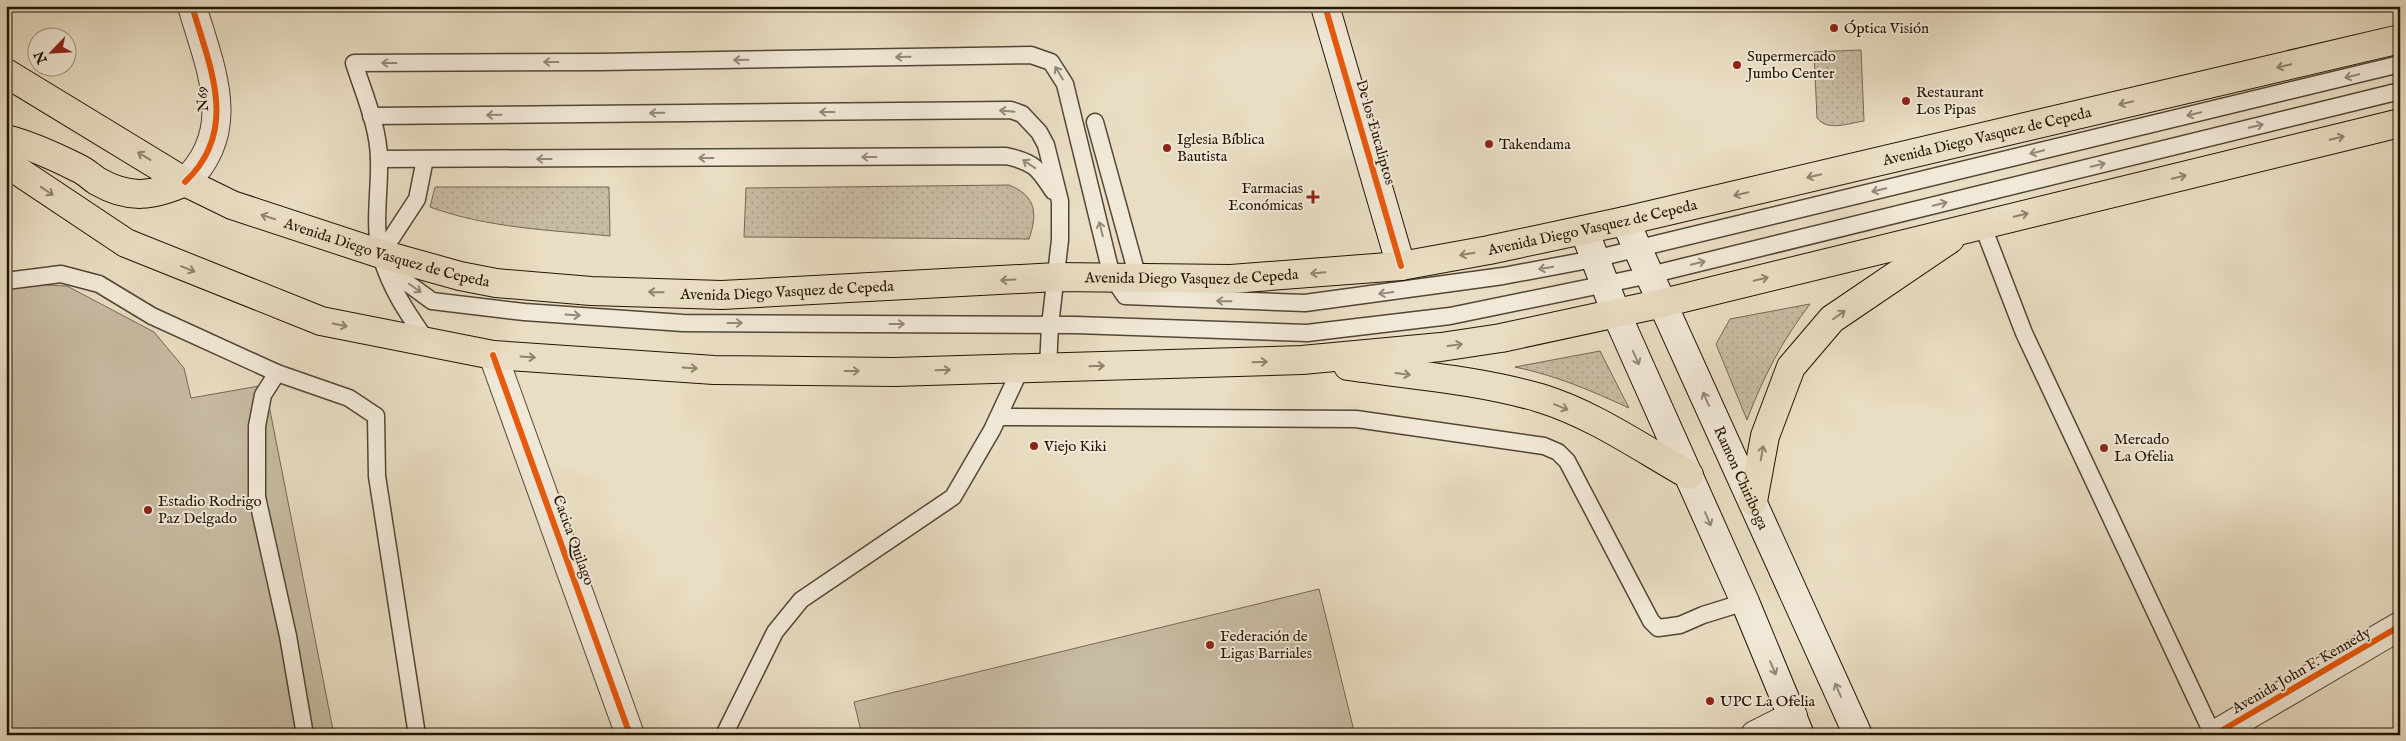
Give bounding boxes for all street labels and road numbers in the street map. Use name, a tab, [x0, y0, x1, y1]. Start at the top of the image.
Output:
street label: De los Eucaliptos	[1351, 77, 1400, 187]
street label: N69	[192, 85, 213, 113]
street label: Avenida Diego Vasquez de Cepeda	[1880, 103, 2094, 170]
street label: Avenida Diego Vasquez de Cepeda	[1485, 195, 1699, 260]
street label: Avenida Diego Vasquez de Cepeda	[280, 213, 492, 292]
street label: Avenida Diego Vasquez de Cepeda	[1084, 265, 1300, 289]
street label: Avenida Diego Vasquez de Cepeda	[679, 277, 895, 305]
street label: Ramon Chiriboga	[1709, 423, 1773, 533]
street label: Cacica Quilago	[548, 492, 599, 588]
street label: Avenida John F. Kennedy	[2228, 623, 2375, 718]

